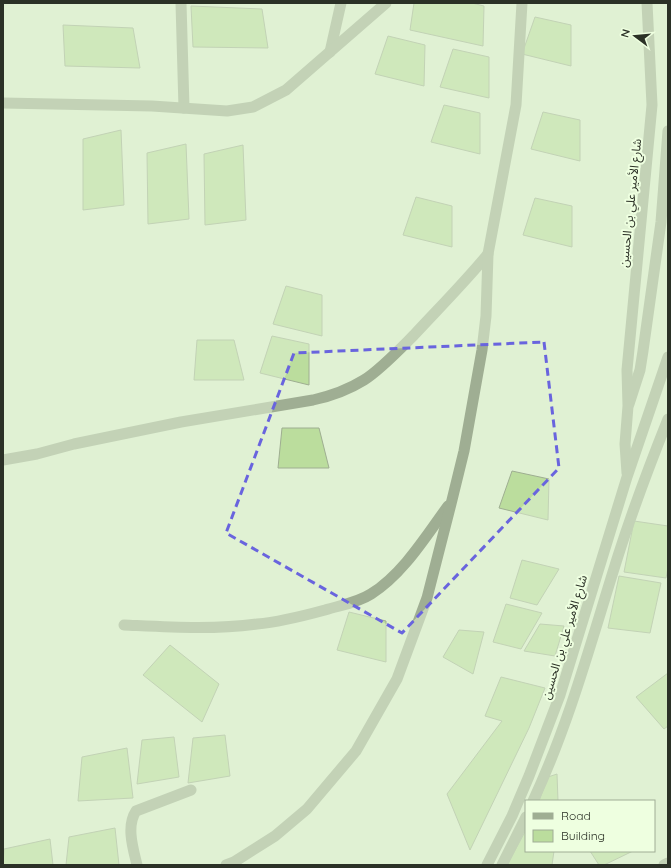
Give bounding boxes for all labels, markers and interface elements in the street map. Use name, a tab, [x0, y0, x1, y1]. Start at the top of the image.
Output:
north arrow	[615, 16, 655, 56]
text: N	[618, 27, 633, 39]
street label: شارع الأمير علي بن الحسين	[616, 138, 647, 268]
street label: شارع الأمير علي بن الحسين	[538, 573, 593, 702]
legend	[525, 800, 655, 852]
text: Road	[561, 808, 591, 823]
text: Building	[561, 828, 605, 843]

